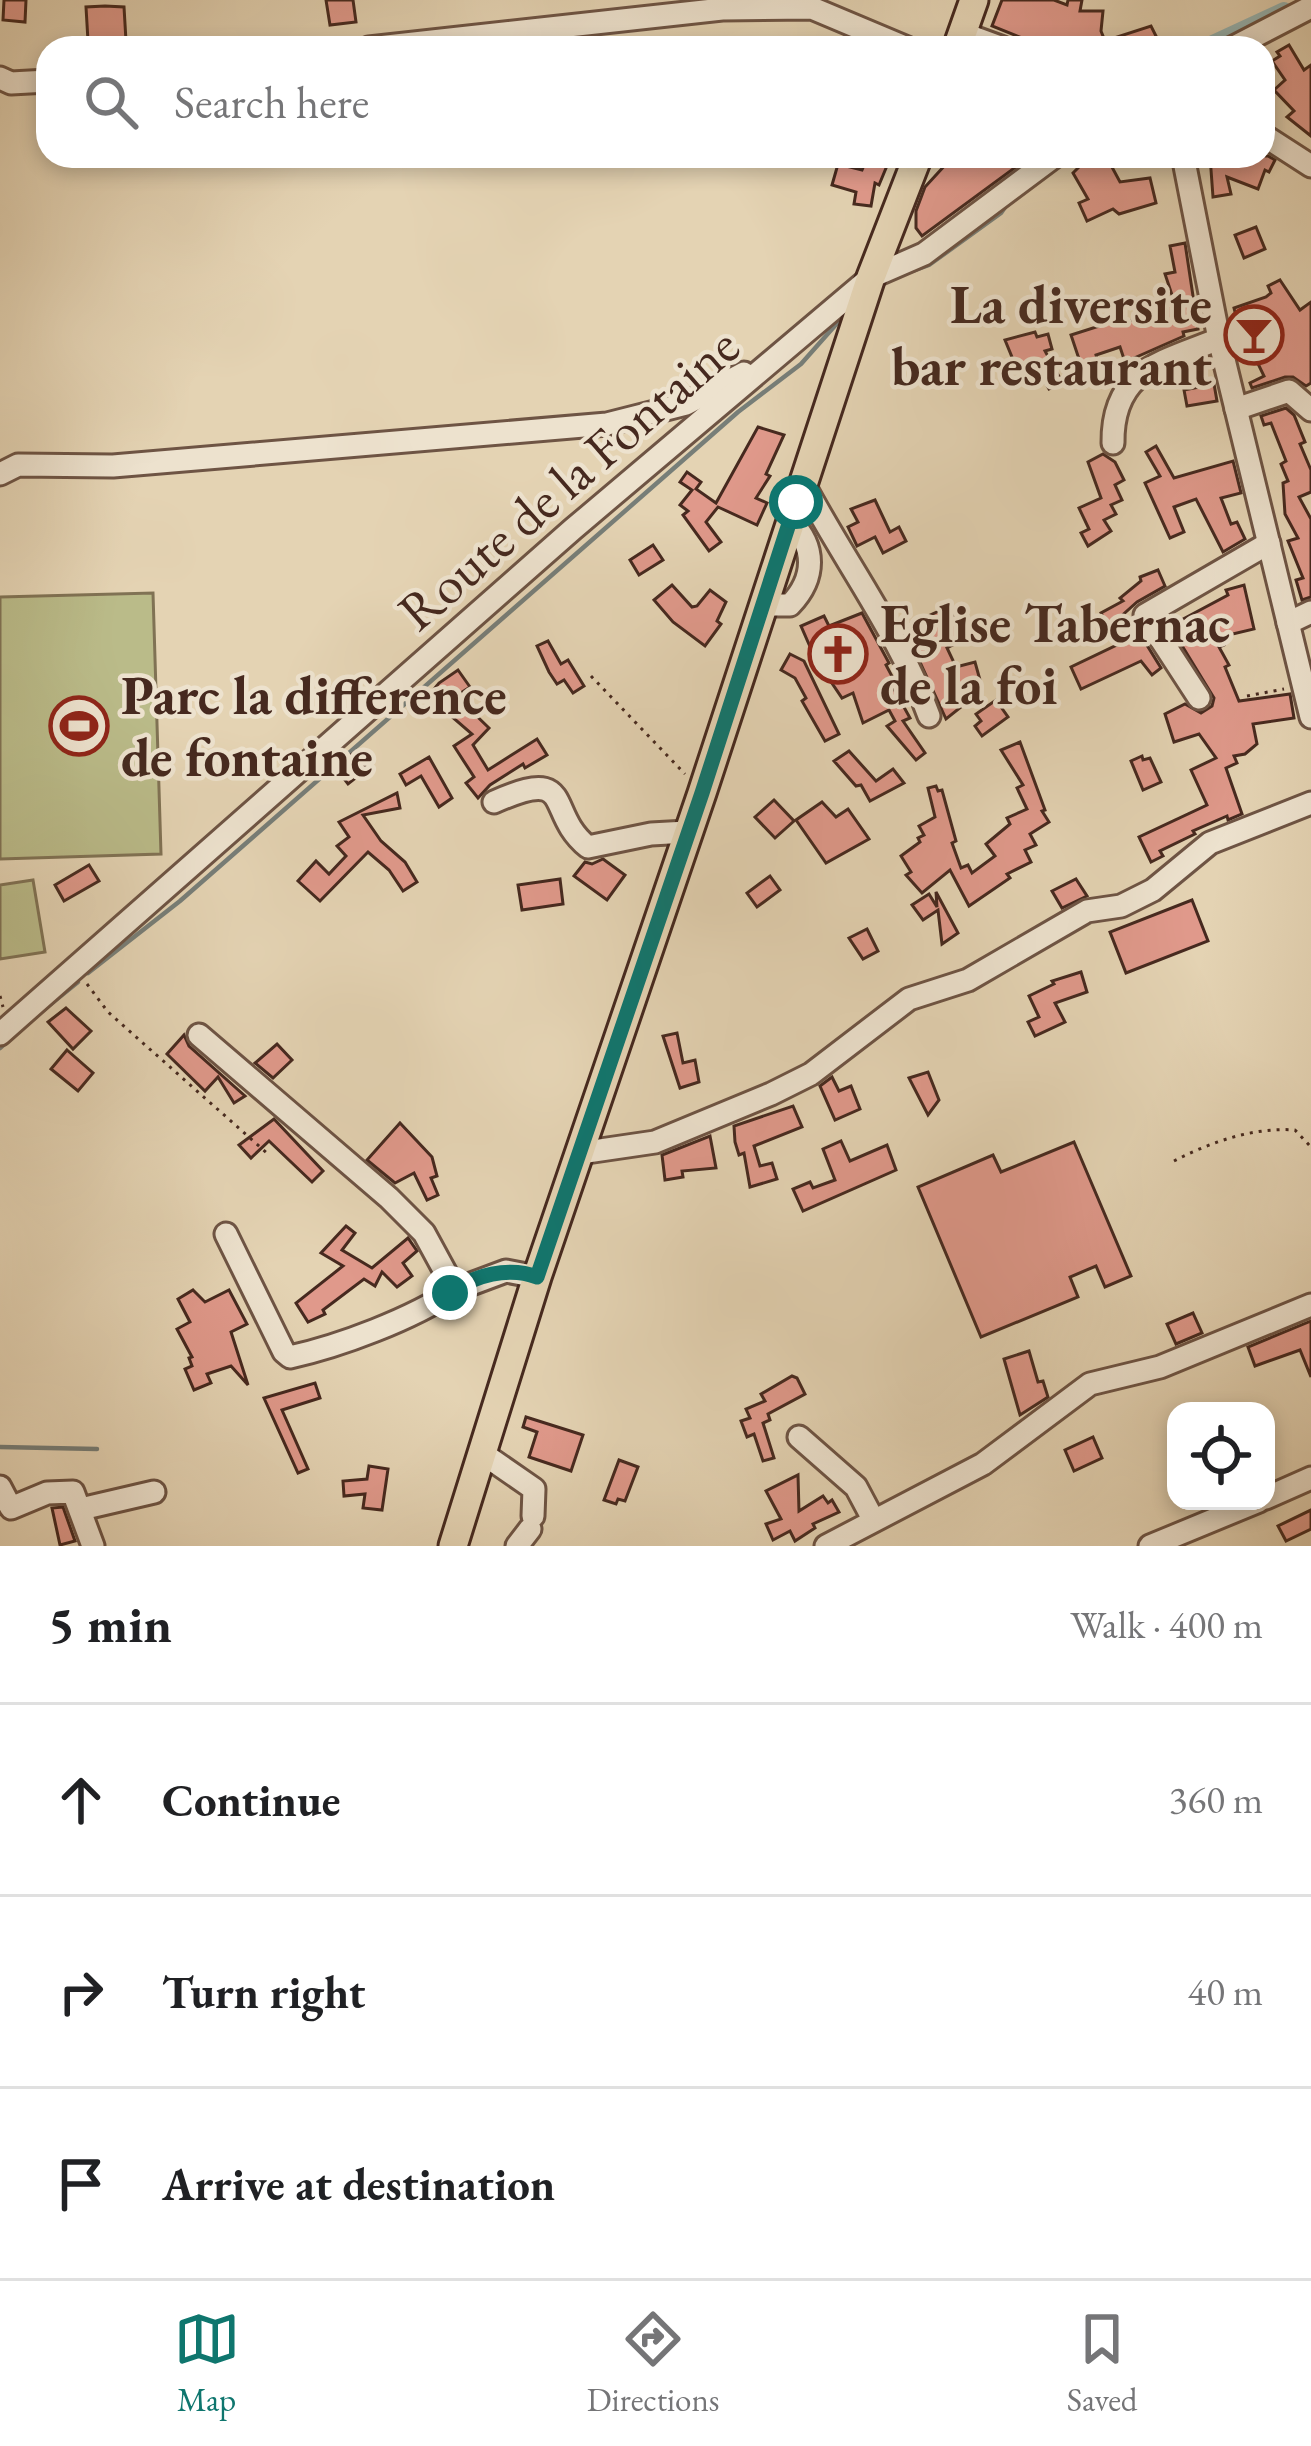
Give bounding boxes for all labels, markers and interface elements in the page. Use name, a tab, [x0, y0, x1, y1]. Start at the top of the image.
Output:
search box	[36, 36, 1275, 168]
icon: search	[78, 69, 144, 135]
text: Search here	[174, 73, 369, 131]
place label: La diversite bar restaurant	[891, 269, 1212, 401]
bar icon: La diversite bar restaurant	[1223, 304, 1285, 366]
street label: Route de la Fontaine	[383, 311, 753, 645]
route start	[769, 475, 823, 529]
place label: Eglise Tabernac de la foi	[880, 588, 1230, 720]
church icon: Eglise Tabernac de la foi	[807, 623, 869, 685]
place label: Parc la difference de fontaine	[121, 660, 507, 792]
sports icon: Parc la difference de fontaine	[48, 695, 110, 757]
route end	[423, 1266, 477, 1320]
map controls	[1167, 1402, 1275, 1510]
button: locate	[1167, 1402, 1275, 1510]
text: 5 min	[48, 1591, 172, 1657]
text: Walk · 400 m	[1070, 1599, 1263, 1650]
icon: ahead	[48, 1767, 114, 1833]
text: Continue	[162, 1771, 340, 1829]
text: 360 m	[1169, 1774, 1263, 1825]
icon: right	[48, 1959, 114, 2025]
text: Turn right	[162, 1963, 365, 2021]
text: 40 m	[1187, 1966, 1263, 2017]
icon: arrive	[48, 2151, 114, 2217]
text: Arrive at destination	[162, 2155, 555, 2213]
tab: Map	[174, 2306, 240, 2421]
tab: Directions	[587, 2306, 720, 2421]
tab: Saved	[1067, 2306, 1137, 2421]

